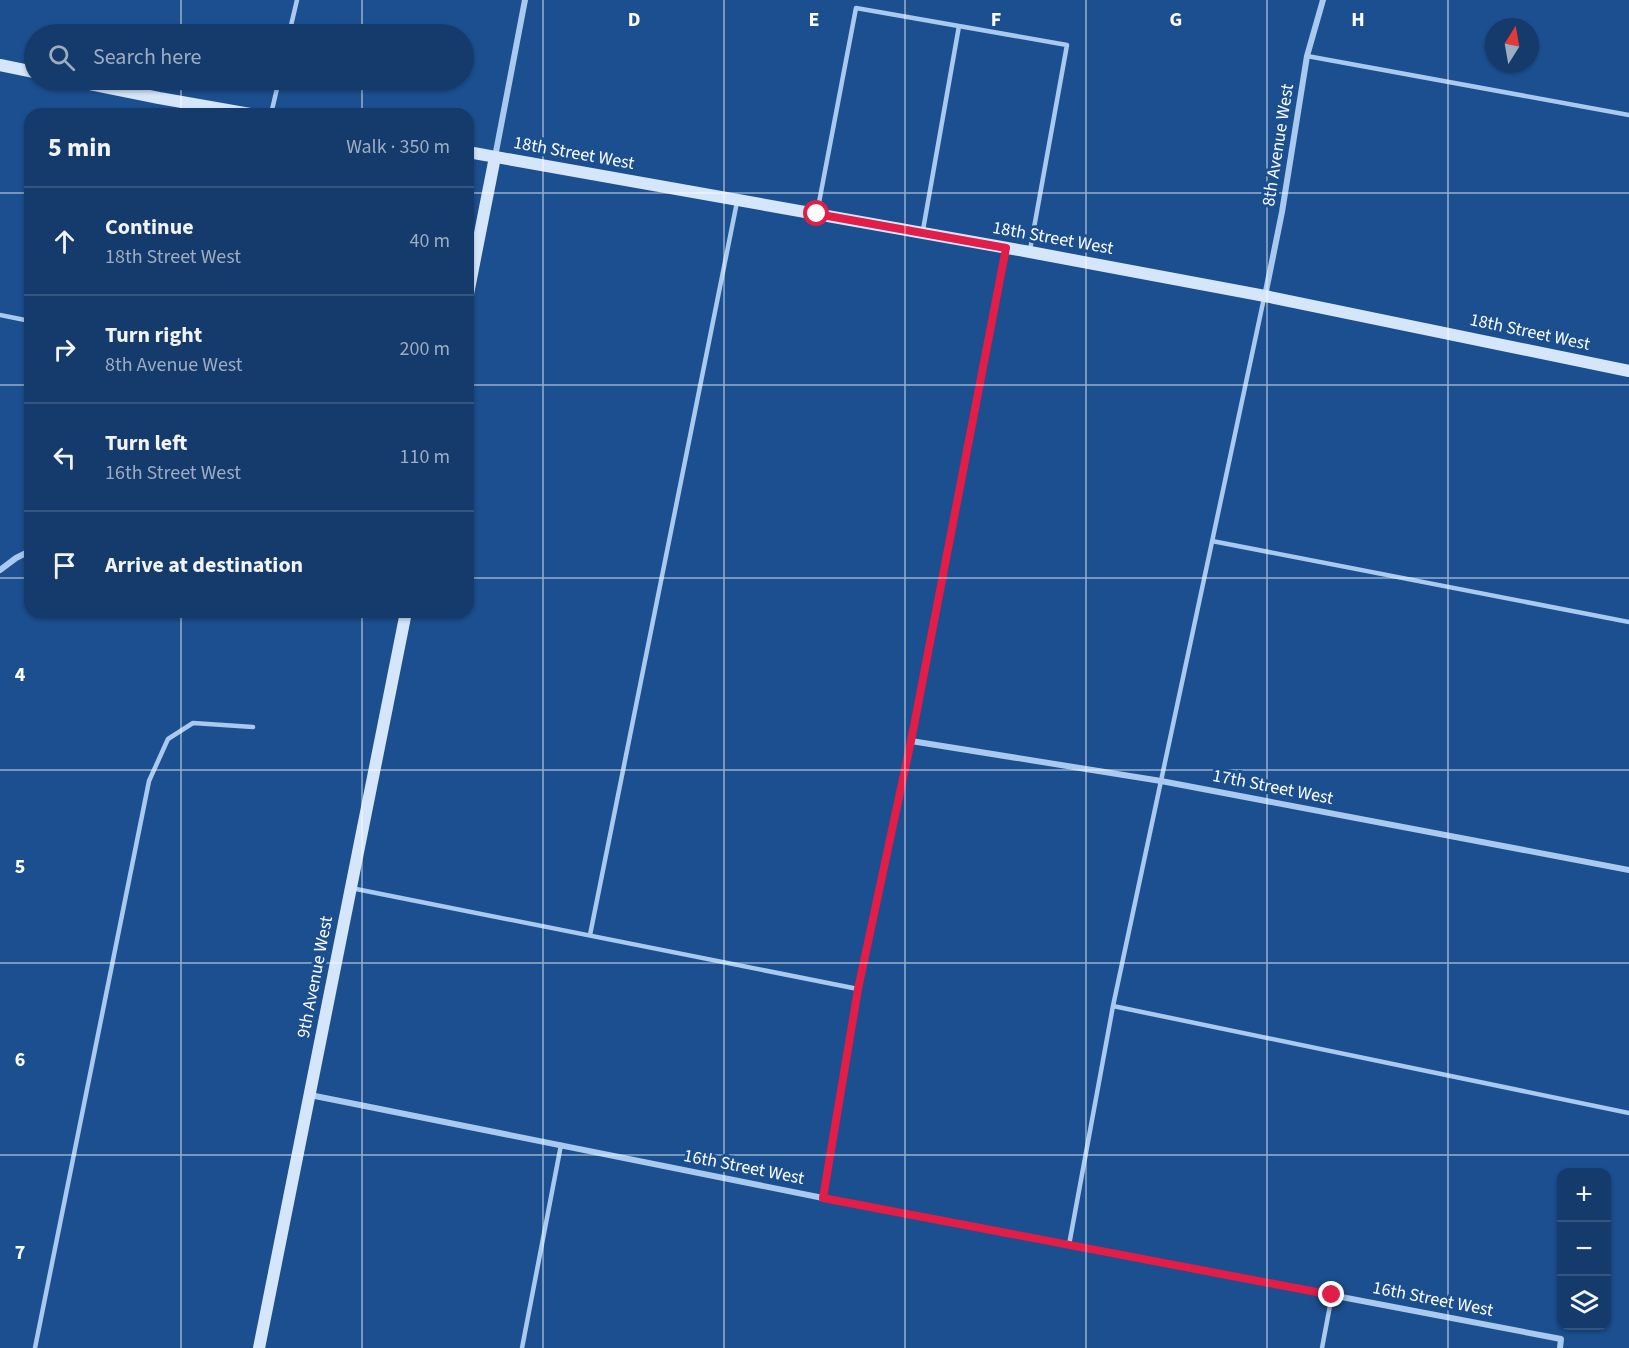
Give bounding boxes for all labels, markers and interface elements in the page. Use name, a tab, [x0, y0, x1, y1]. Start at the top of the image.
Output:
text: D	[628, 6, 640, 34]
text: E	[809, 6, 819, 34]
text: F	[991, 6, 1001, 34]
text: G	[1170, 6, 1182, 34]
text: H	[1351, 6, 1365, 34]
north arrow	[1485, 18, 1539, 72]
search box	[24, 24, 474, 90]
icon: search	[45, 41, 78, 74]
text: Search here	[93, 41, 201, 73]
street label: 8th Avenue West	[1256, 82, 1300, 208]
text: 5 min	[48, 129, 111, 166]
street label: 18th Street West	[512, 130, 636, 176]
text: Walk · 350 m	[346, 133, 450, 161]
route start	[803, 200, 829, 226]
text: Continue	[105, 211, 194, 243]
street label: 18th Street West	[991, 215, 1115, 261]
icon: ahead	[48, 225, 81, 258]
text: 40 m	[410, 227, 450, 255]
text: 18th Street West	[105, 243, 241, 271]
street label: 18th Street West	[1468, 307, 1592, 357]
text: Turn right	[105, 319, 202, 351]
icon: right	[48, 333, 81, 366]
text: 200 m	[400, 335, 450, 363]
text: 8th Avenue West	[105, 351, 243, 379]
text: Turn left	[105, 427, 187, 459]
icon: left	[48, 441, 81, 474]
text: 110 m	[400, 443, 450, 471]
text: 16th Street West	[105, 459, 241, 487]
icon: arrive	[48, 549, 81, 582]
text: Arrive at destination	[105, 549, 303, 581]
text: 4	[15, 661, 26, 689]
street label: 17th Street West	[1211, 763, 1335, 811]
text: 5	[15, 853, 25, 881]
street label: 9th Avenue West	[291, 914, 339, 1040]
text: 6	[15, 1046, 25, 1074]
street label: 16th Street West	[682, 1143, 806, 1191]
map controls	[1557, 1168, 1611, 1330]
button: +	[1557, 1168, 1611, 1222]
button: −	[1557, 1222, 1611, 1276]
text: 7	[15, 1239, 25, 1267]
street label: 16th Street West	[1371, 1275, 1495, 1323]
button: layers	[1557, 1276, 1611, 1330]
route end	[1318, 1281, 1344, 1307]

